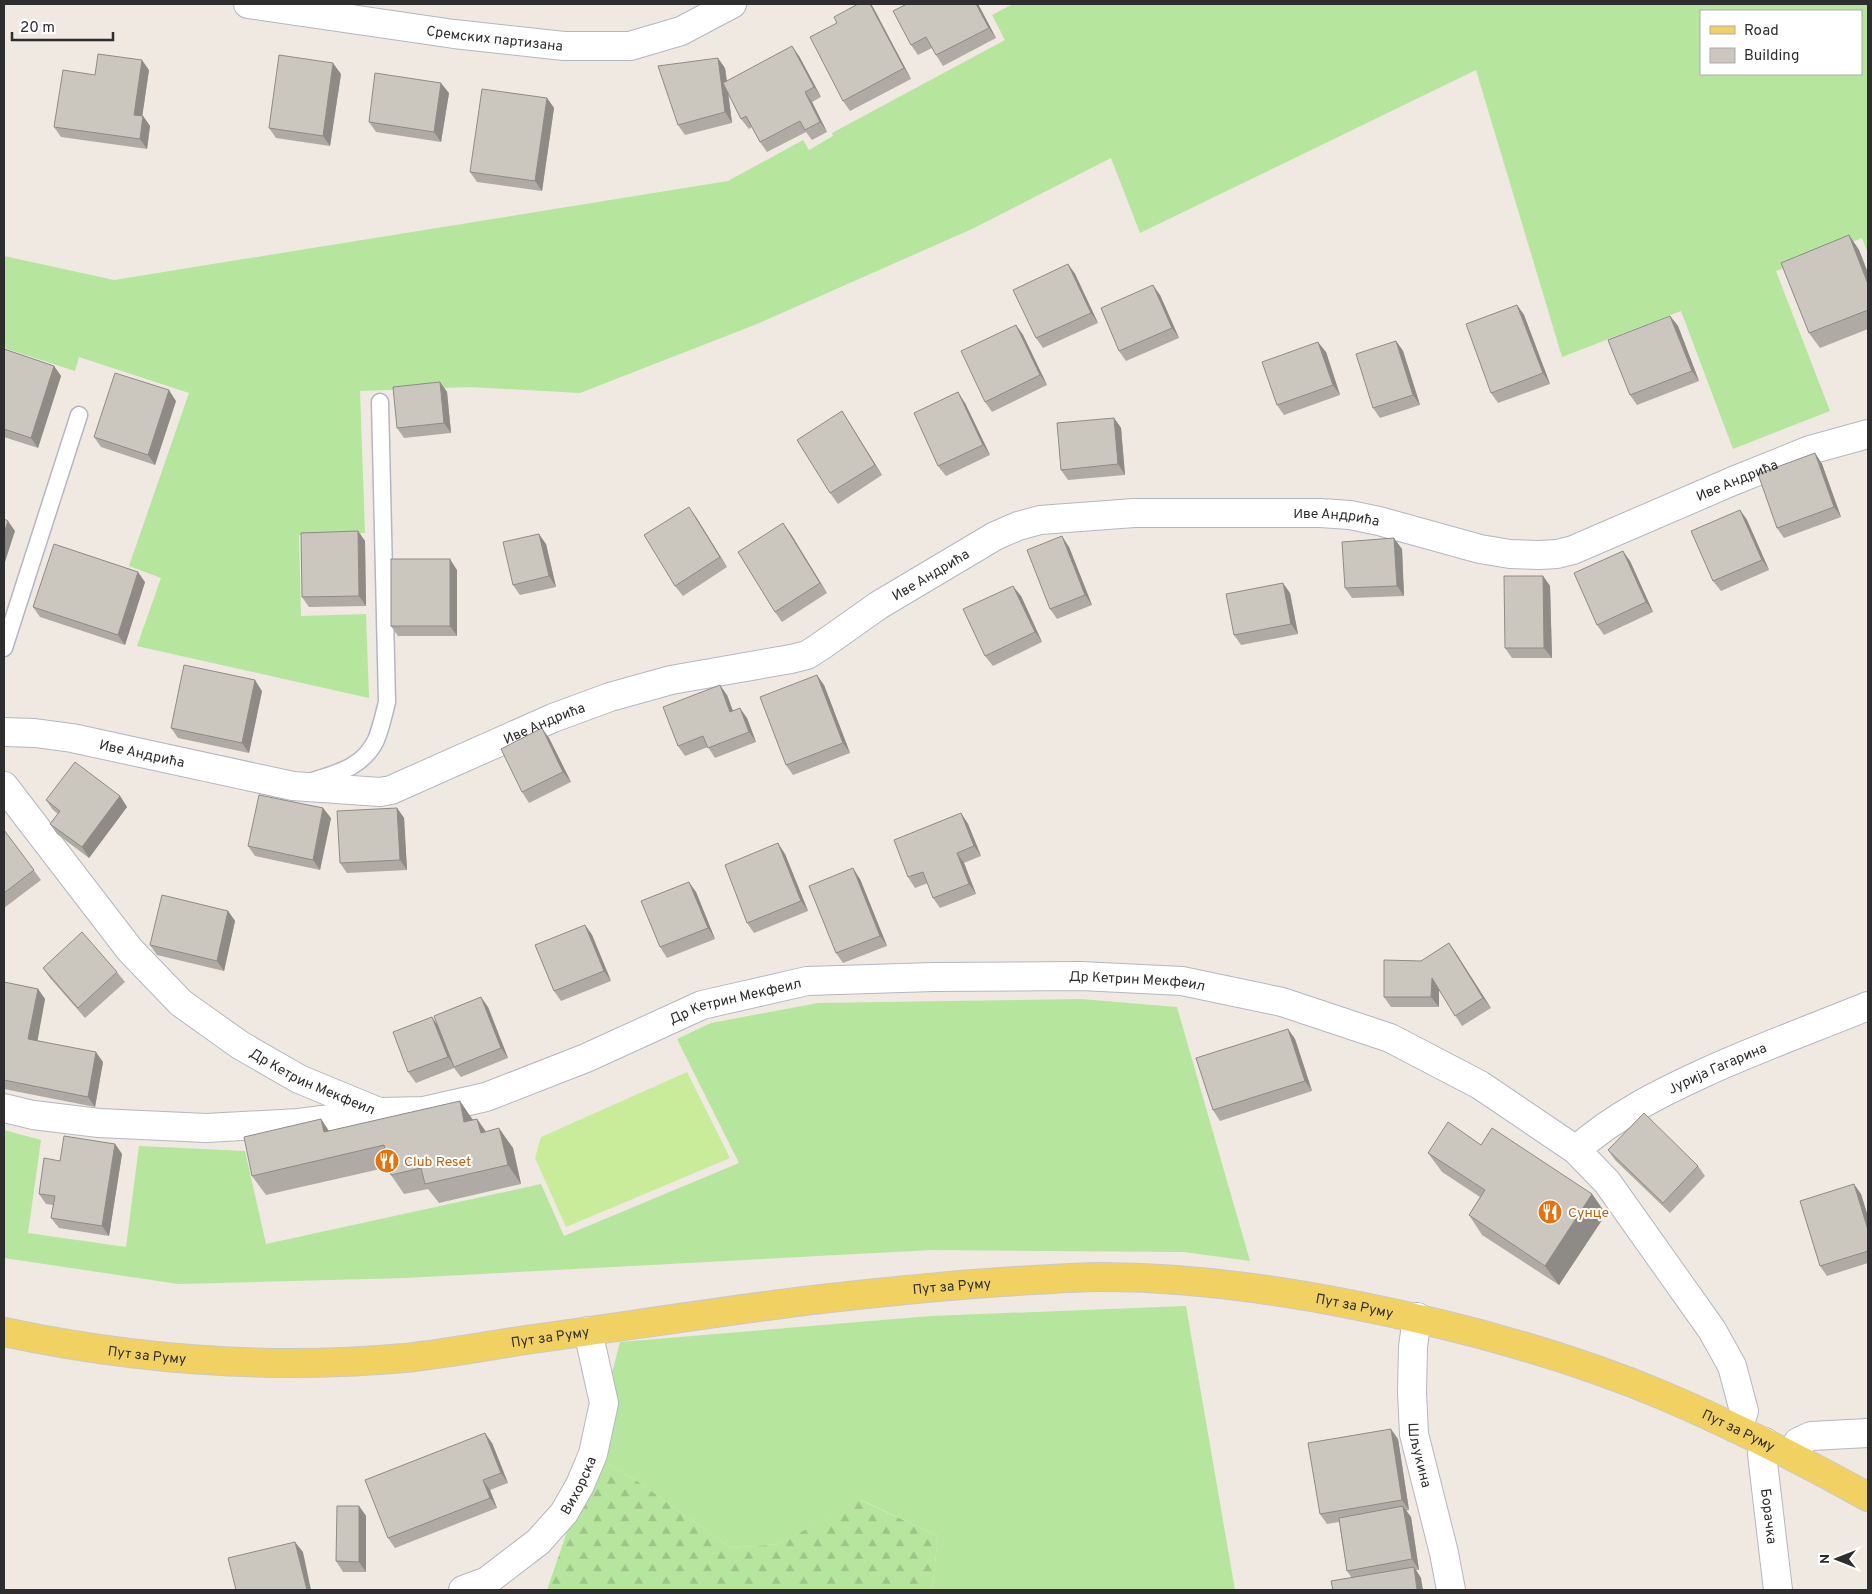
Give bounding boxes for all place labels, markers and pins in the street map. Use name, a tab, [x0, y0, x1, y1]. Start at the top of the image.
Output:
restaurant icon: Club Reset	[374, 1148, 400, 1174]
place label: Club Reset	[404, 1154, 471, 1171]
restaurant icon: Сунце	[1537, 1199, 1563, 1225]
place label: Сунце	[1568, 1205, 1609, 1222]

